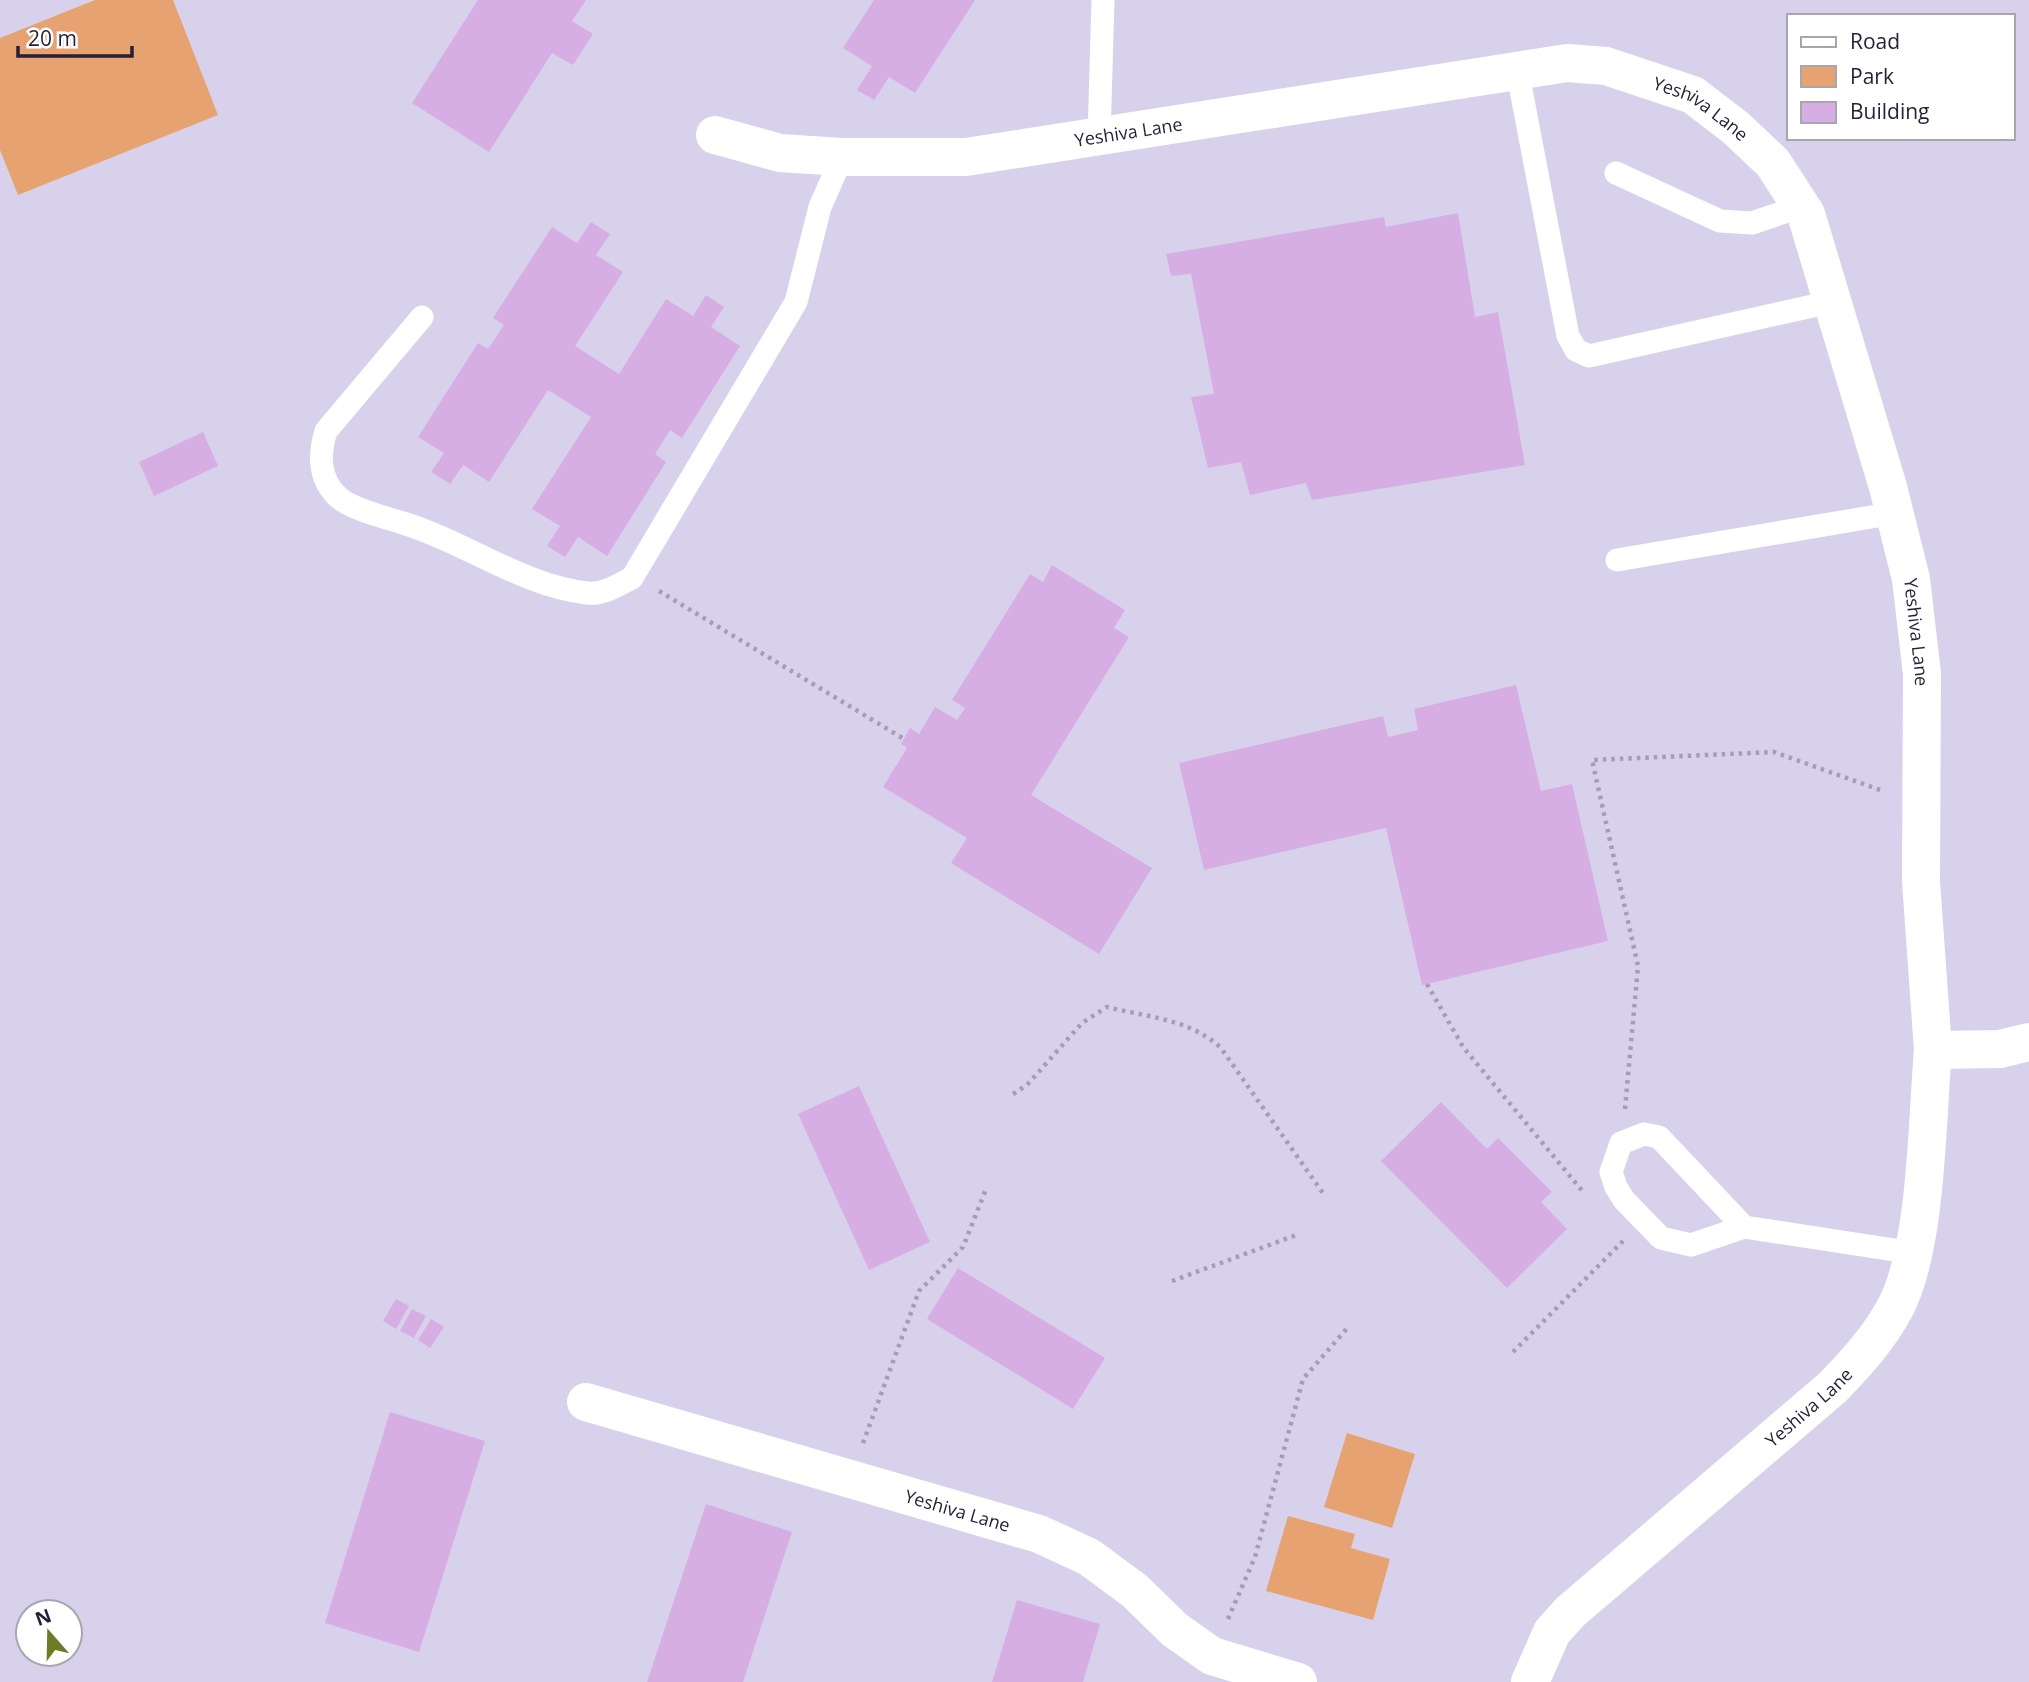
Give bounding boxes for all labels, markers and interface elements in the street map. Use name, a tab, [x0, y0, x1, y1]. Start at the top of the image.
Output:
scale bar	[18, 14, 131, 58]
legend	[1787, 14, 2015, 140]
text: 20 m	[28, 24, 77, 52]
text: Road	[1850, 27, 1900, 55]
text: Park	[1850, 62, 1894, 90]
street label: Yeshiva Lane	[1650, 71, 1754, 146]
text: Building	[1850, 97, 1929, 125]
street label: Yeshiva Lane	[1073, 111, 1184, 152]
street label: Yeshiva Lane	[1899, 577, 1934, 686]
street label: Yeshiva Lane	[1760, 1362, 1857, 1452]
street label: Yeshiva Lane	[902, 1484, 1013, 1537]
north arrow	[14, 1598, 84, 1668]
text: N	[31, 1602, 55, 1632]

